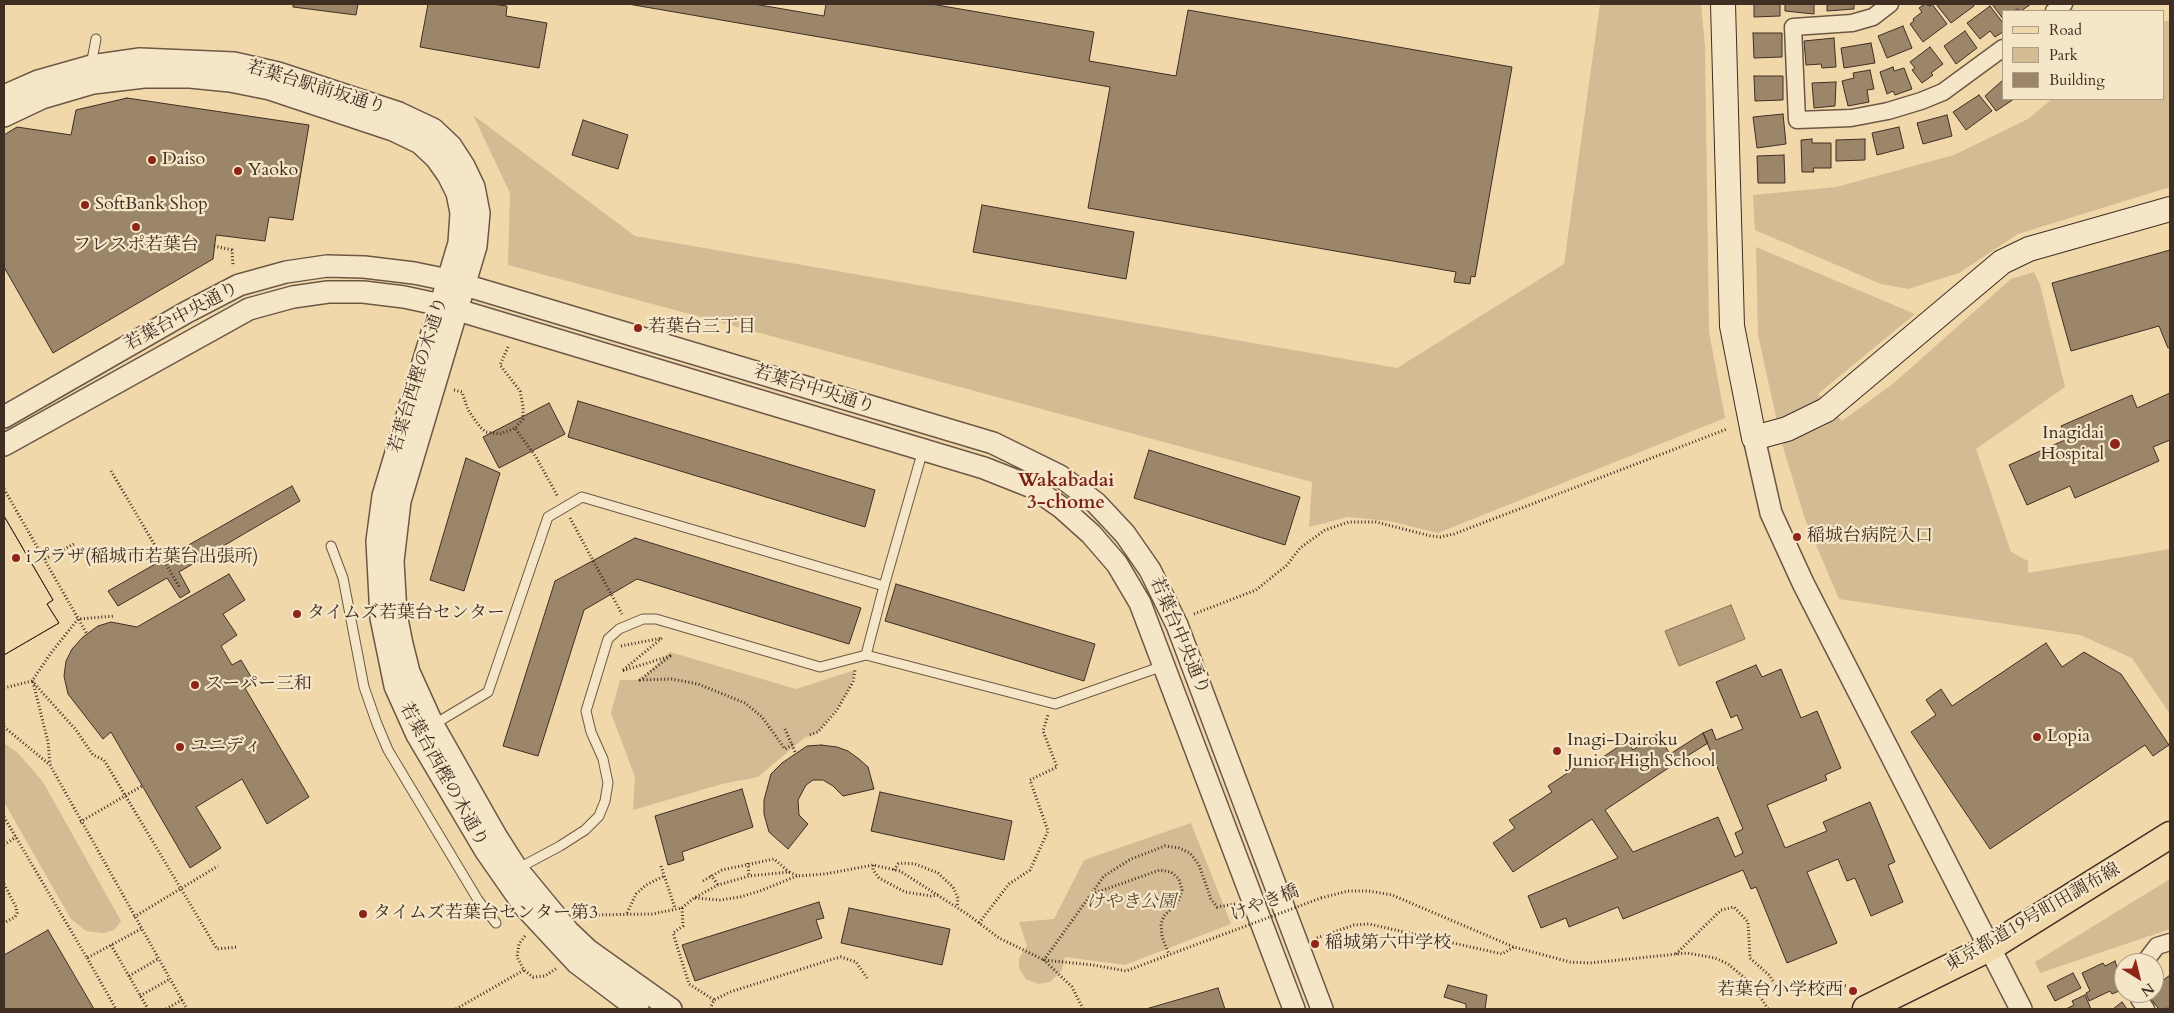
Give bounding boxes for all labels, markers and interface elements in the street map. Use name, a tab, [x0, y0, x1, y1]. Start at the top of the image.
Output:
legend	[2002, 10, 2164, 100]
text: Road	[2049, 20, 2082, 40]
text: Park	[2049, 45, 2078, 65]
street label: 若葉台駅前坂通り	[244, 57, 388, 119]
text: Building	[2049, 70, 2105, 90]
place label: Daiso	[162, 149, 205, 171]
marker: Daiso	[146, 154, 158, 166]
place label: Yaoko	[248, 160, 298, 182]
marker: Yaoko	[232, 165, 244, 177]
place label: SoftBank Shop	[95, 194, 208, 216]
marker: SoftBank Shop	[79, 199, 91, 211]
marker: フレスポ若葉台	[130, 221, 142, 233]
place label: フレスポ若葉台	[73, 235, 199, 257]
street label: 若葉台中央通り	[121, 278, 243, 356]
street label: 若葉台西樫の木通り	[385, 294, 453, 456]
place label: 若葉台三丁目	[648, 317, 756, 339]
marker: 若葉台三丁目	[632, 322, 644, 334]
street label: 若葉台中央通り	[751, 361, 877, 419]
place label: Inagidai Hospital	[2041, 423, 2104, 466]
marker: Inagidai Hospital	[2108, 437, 2122, 451]
district label: Wakabadai 3-chome	[1018, 471, 1114, 515]
place label: 稲城台病院入口	[1807, 526, 1933, 548]
marker: 稲城台病院入口	[1791, 531, 1803, 543]
place label: iプラザ(稲城市若葉台出張所)	[26, 547, 258, 569]
marker: iプラザ(稲城市若葉台出張所)	[10, 552, 22, 564]
street label: 若葉台中央通り	[1144, 574, 1214, 698]
place label: タイムズ若葉台センター	[307, 603, 505, 625]
marker: タイムズ若葉台センター	[291, 608, 303, 620]
place label: スーパー三和	[205, 674, 312, 696]
marker: スーパー三和	[189, 679, 201, 691]
street label: 若葉台西樫の木通り	[394, 699, 492, 851]
place label: Lopia	[2047, 726, 2090, 748]
place label: Inagi-Dairoku Junior High School	[1567, 730, 1715, 772]
marker: Lopia	[2031, 731, 2043, 743]
place label: ユニディ	[190, 736, 262, 758]
marker: ユニディ	[174, 741, 186, 753]
marker: Inagi-Dairoku Junior High School	[1551, 745, 1563, 757]
street label: 東京都道19号町田調布線	[1942, 859, 2124, 977]
street label: けやき橋	[1228, 881, 1302, 927]
park label: けやき公園	[1086, 892, 1176, 914]
place label: タイムズ若葉台センター第3	[373, 903, 598, 925]
marker: タイムズ若葉台センター第3	[357, 908, 369, 920]
place label: 稲城第六中学校	[1325, 933, 1451, 955]
marker: 稲城第六中学校	[1309, 938, 1321, 950]
north arrow	[2114, 953, 2164, 1003]
text: N	[2137, 978, 2158, 1001]
place label: 若葉台小学校西	[1717, 980, 1843, 1002]
marker: 若葉台小学校西	[1847, 985, 1859, 997]

